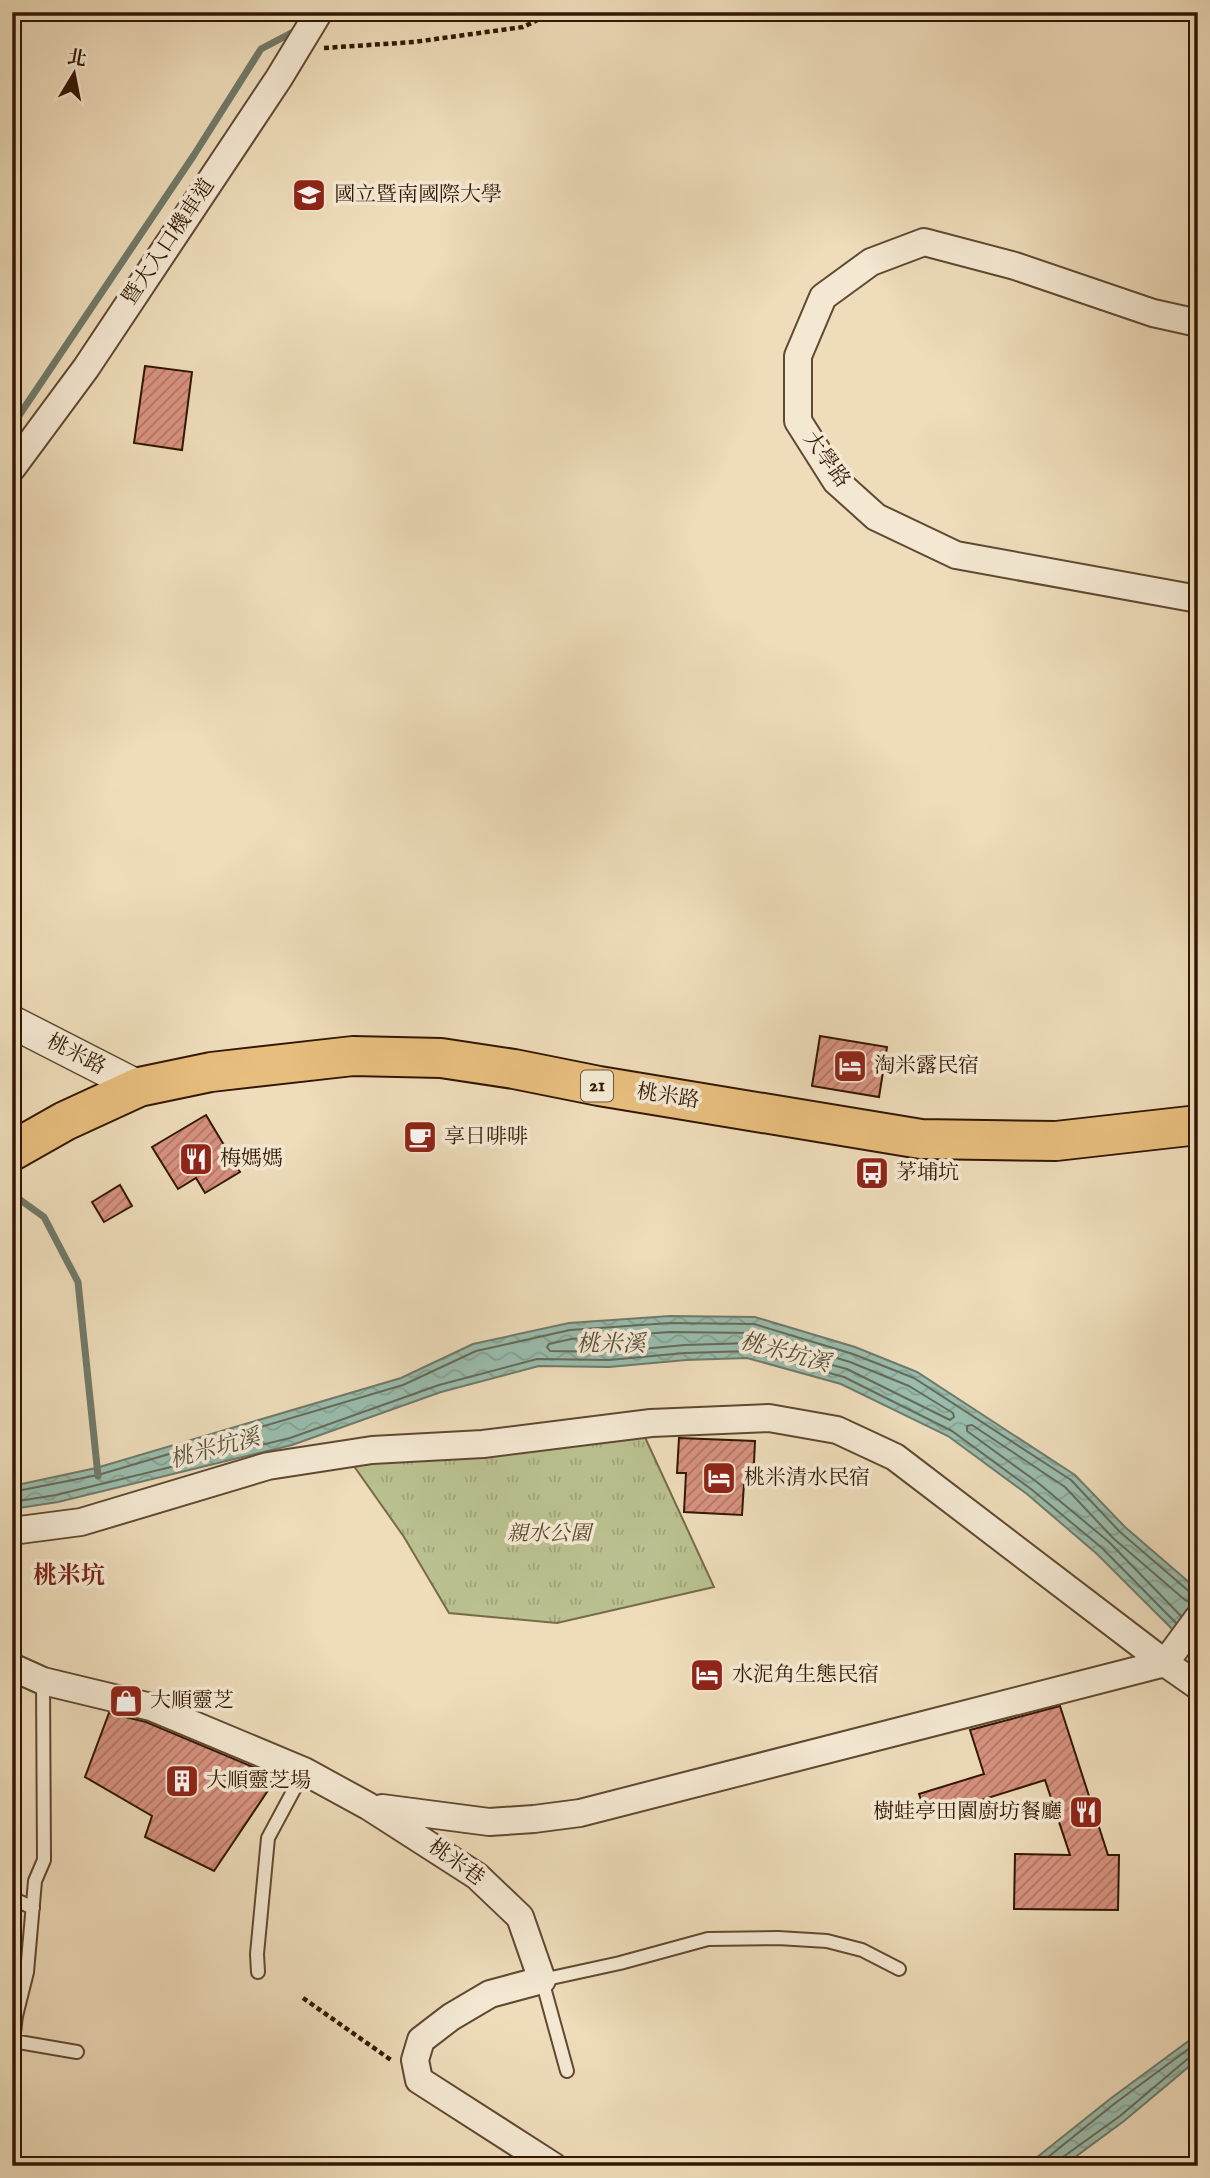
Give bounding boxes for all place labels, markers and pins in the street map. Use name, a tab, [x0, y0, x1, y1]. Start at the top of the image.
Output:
school or university icon: 國立暨南國際大學	[290, 176, 328, 214]
place label: 國立暨南國際大學	[334, 182, 502, 209]
hotel icon: 淘米露民宿	[831, 1047, 869, 1085]
place label: 淘米露民宿	[874, 1053, 979, 1080]
cafe icon: 享日啡啡	[401, 1118, 439, 1156]
place label: 享日啡啡	[444, 1124, 528, 1151]
restaurant icon: 梅媽媽	[177, 1140, 215, 1178]
place label: 梅媽媽	[220, 1146, 283, 1173]
bus stop icon: 茅埔坑	[853, 1154, 891, 1192]
place label: 茅埔坑	[896, 1160, 959, 1187]
hotel icon: 桃米清水民宿	[700, 1459, 738, 1497]
place label: 桃米清水民宿	[744, 1465, 870, 1492]
hotel icon: 水泥角生態民宿	[688, 1656, 726, 1694]
place label: 水泥角生態民宿	[732, 1662, 879, 1689]
shop icon: 大順靈芝	[107, 1682, 145, 1720]
place label: 大順靈芝	[150, 1688, 234, 1715]
building icon: 大順靈芝場	[163, 1762, 201, 1800]
place label: 大順靈芝場	[206, 1768, 311, 1795]
restaurant icon: 樹蛙亭田園廚坊餐廳	[1067, 1793, 1105, 1831]
place label: 樹蛙亭田園廚坊餐廳	[873, 1799, 1062, 1826]

